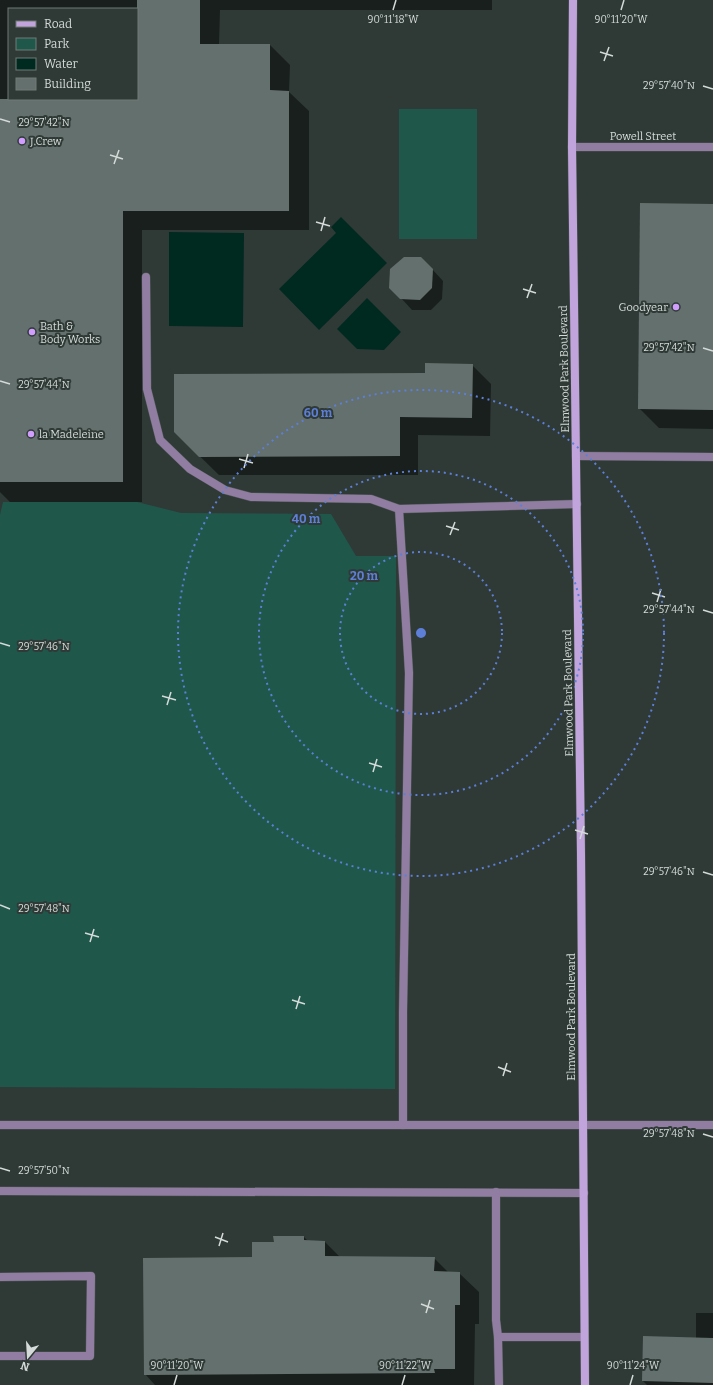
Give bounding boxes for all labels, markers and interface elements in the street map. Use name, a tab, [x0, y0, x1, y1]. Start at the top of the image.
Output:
legend	[8, 8, 138, 100]
text: 90°11'18"W	[368, 14, 419, 26]
text: 90°11'20"W	[595, 14, 648, 26]
text: Road	[44, 17, 72, 31]
text: Park	[44, 37, 70, 51]
text: Water	[44, 57, 79, 71]
text: Building	[44, 77, 91, 91]
text: 29°57'40"N	[643, 80, 695, 92]
text: 29°57'42"N	[18, 117, 70, 129]
street label: Powell Street	[610, 130, 676, 143]
place label: J.Crew	[29, 135, 62, 148]
marker: J.Crew	[17, 136, 27, 146]
place label: Goodyear	[618, 301, 668, 314]
marker: Goodyear	[671, 302, 681, 312]
street label: Elmwood Park Boulevard	[557, 305, 572, 433]
place label: Bath & Body Works	[40, 320, 100, 346]
marker: Bath & Body Works	[27, 327, 37, 337]
text: 29°57'42"N	[643, 342, 695, 354]
text: 29°57'44"N	[18, 379, 70, 391]
text: 60 m	[304, 406, 333, 420]
place label: la Madeleine	[39, 428, 104, 441]
marker: la Madeleine	[26, 429, 36, 439]
text: 40 m	[292, 512, 321, 526]
text: 20 m	[350, 569, 379, 583]
text: 29°57'44"N	[643, 604, 695, 616]
centre of rings	[414, 626, 428, 640]
street label: Elmwood Park Boulevard	[561, 629, 576, 757]
text: 29°57'46"N	[18, 641, 70, 653]
text: 29°57'46"N	[643, 866, 695, 878]
text: 29°57'48"N	[18, 903, 70, 915]
street label: Elmwood Park Boulevard	[565, 953, 578, 1081]
text: 29°57'48"N	[643, 1128, 695, 1140]
text: 29°57'50"N	[18, 1165, 70, 1177]
north arrow	[8, 1337, 48, 1377]
text: N	[19, 1358, 31, 1374]
text: 90°11'20"W	[151, 1360, 204, 1372]
text: 90°11'22"W	[379, 1360, 432, 1372]
text: 90°11'24"W	[607, 1360, 660, 1372]

